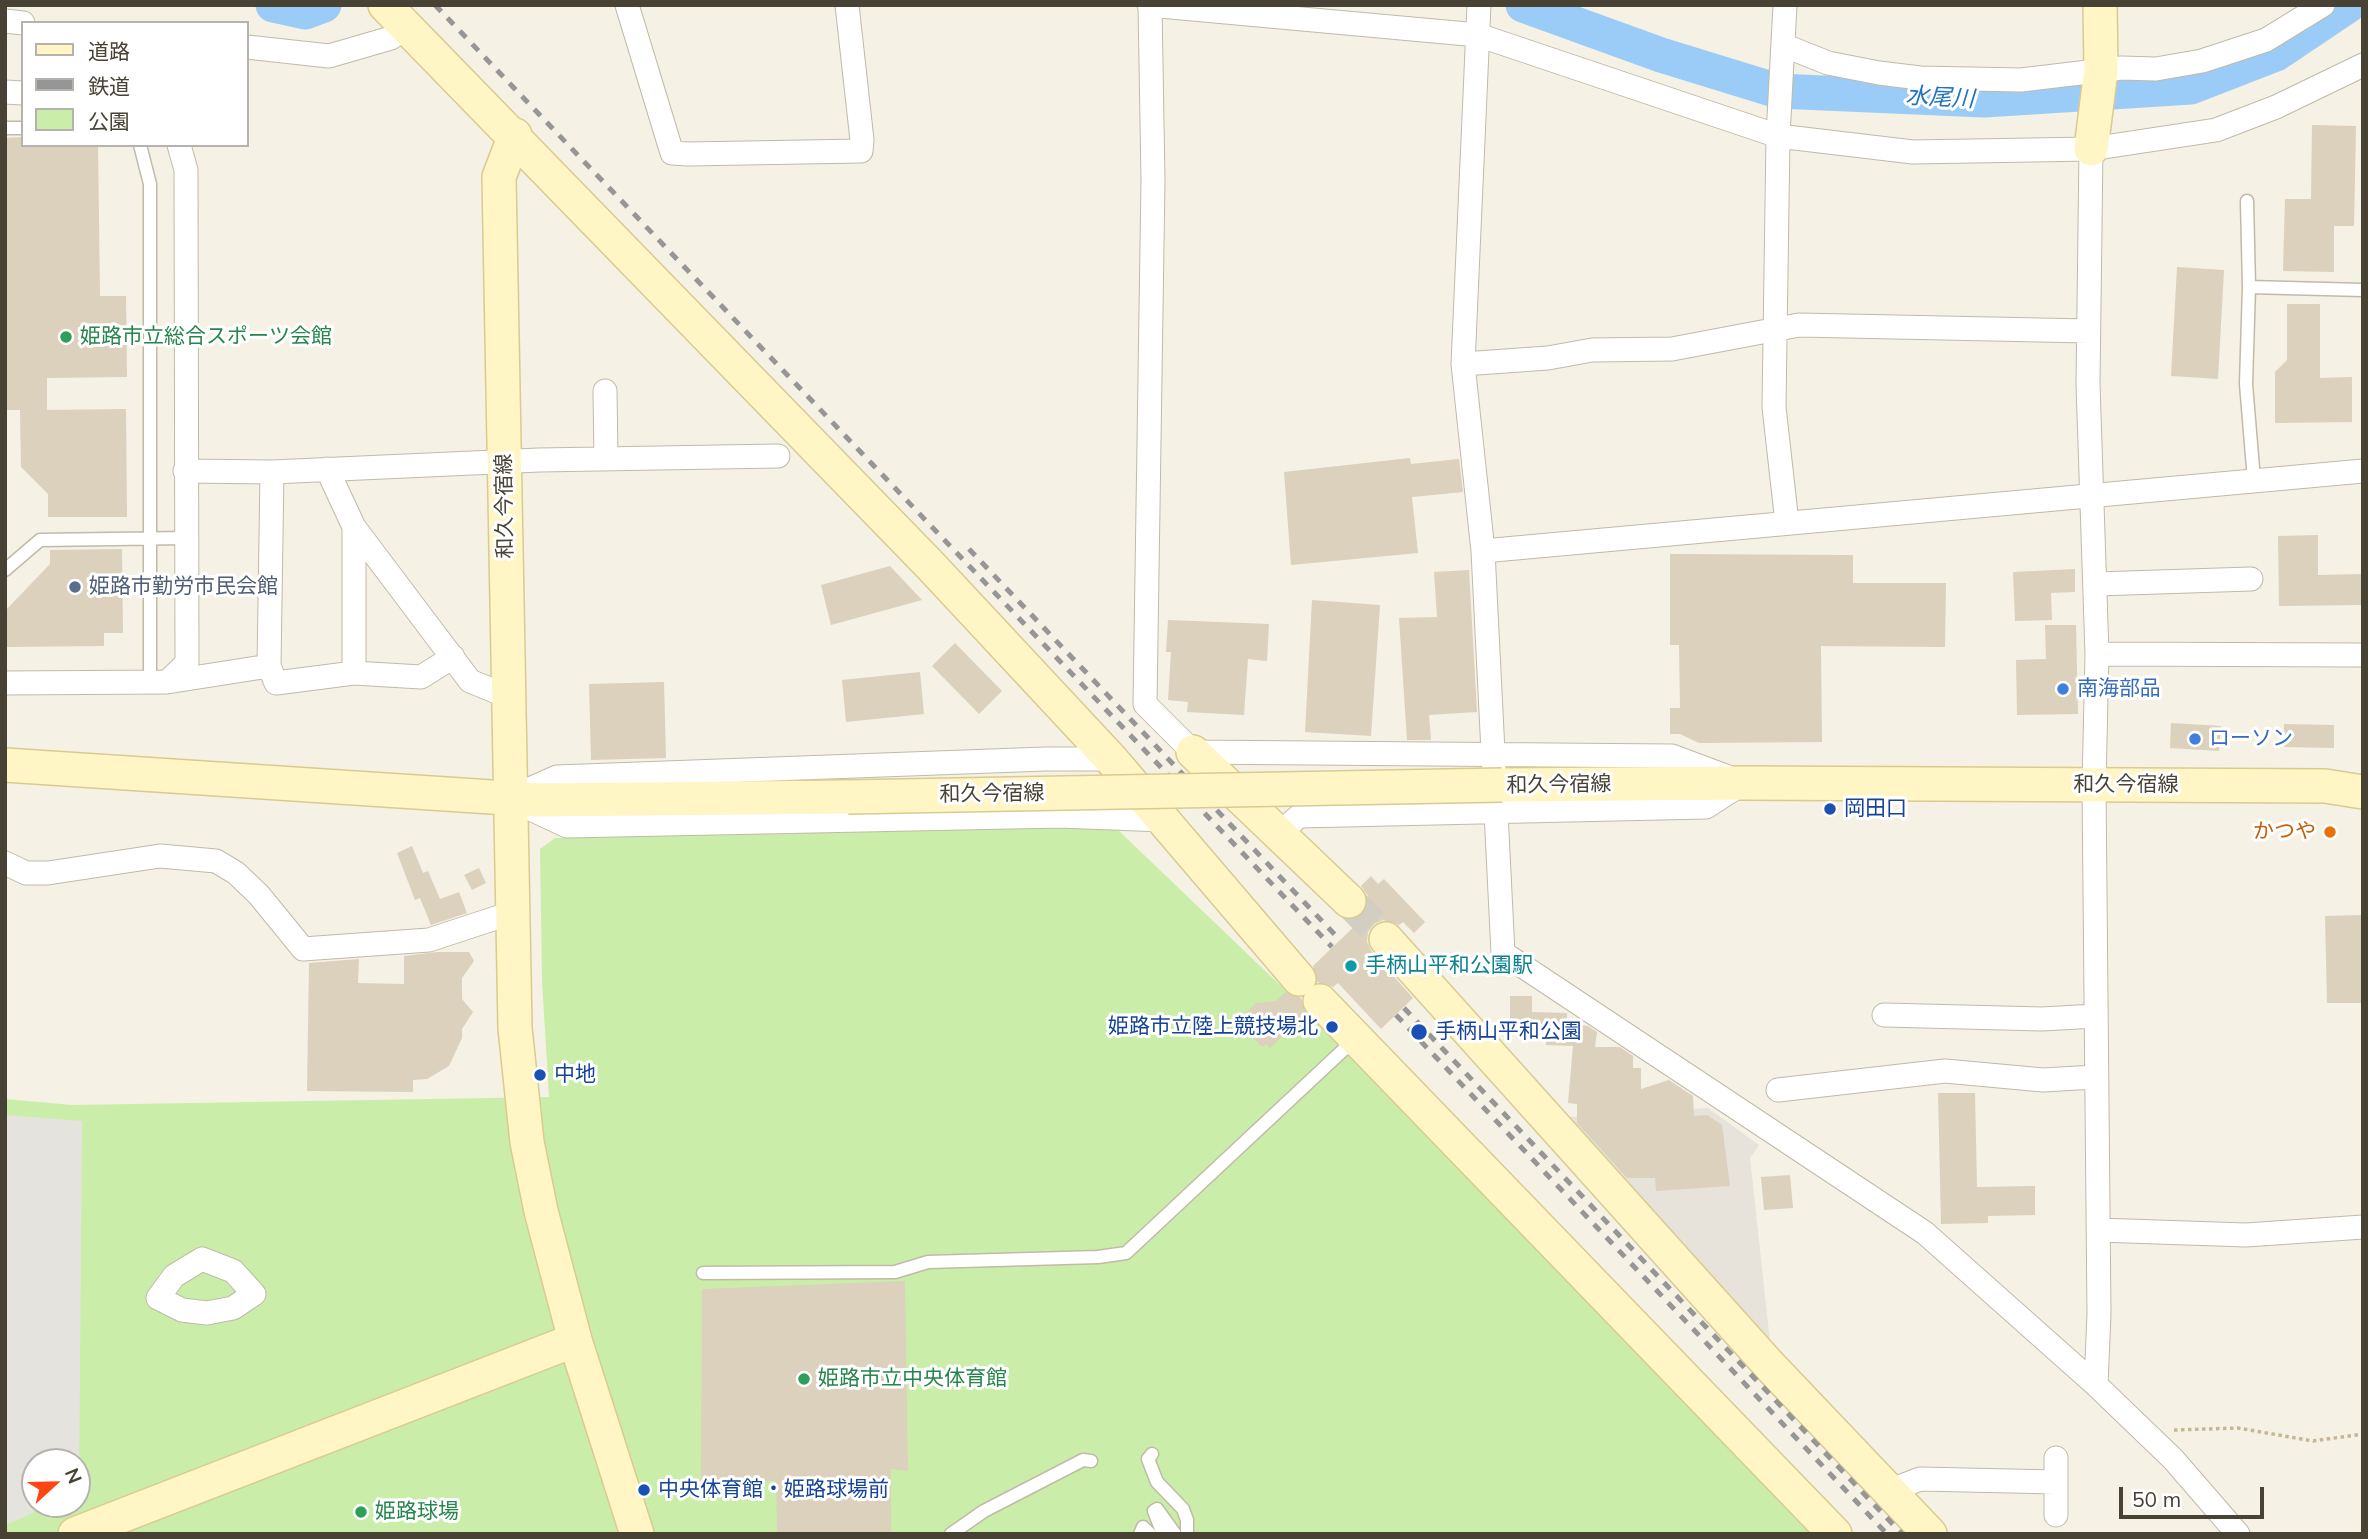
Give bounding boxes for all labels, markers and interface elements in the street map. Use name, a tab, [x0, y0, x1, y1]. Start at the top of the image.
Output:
legend	[21, 21, 248, 147]
text: 道路	[88, 38, 130, 64]
text: 鉄道	[88, 73, 130, 99]
water label: 水尾川	[1905, 82, 1975, 114]
text: 公園	[88, 108, 130, 134]
place label: 姫路市立総合スポーツ会館	[80, 324, 332, 350]
marker: 姫路市立総合スポーツ会館	[58, 329, 74, 345]
street label: 和久今宿線	[491, 453, 519, 559]
place label: 姫路市勤労市民会館	[89, 574, 278, 600]
marker: 姫路市勤労市民会館	[67, 579, 83, 595]
place label: 南海部品	[2077, 676, 2161, 702]
marker: 南海部品	[2055, 681, 2071, 697]
place label: ローソン	[2209, 726, 2293, 752]
marker: ローソン	[2187, 731, 2203, 747]
street label: 和久今宿線	[1506, 771, 1612, 799]
street label: 和久今宿線	[2074, 772, 2178, 798]
street label: 和久今宿線	[939, 780, 1045, 808]
place label: 岡田口	[1844, 796, 1907, 822]
marker: 岡田口	[1822, 801, 1838, 817]
place label: かつや	[2253, 819, 2316, 845]
marker: かつや	[2322, 824, 2338, 840]
place label: 手柄山平和公園駅	[1365, 953, 1533, 979]
marker: 手柄山平和公園駅	[1343, 958, 1359, 974]
place label: 姫路市立陸上競技場北	[1108, 1014, 1318, 1040]
marker: 姫路市立陸上競技場北	[1324, 1019, 1340, 1035]
place label: 手柄山平和公園	[1435, 1019, 1582, 1045]
marker: 手柄山平和公園	[1409, 1022, 1429, 1042]
place label: 中地	[554, 1062, 596, 1088]
marker: 中地	[532, 1067, 548, 1083]
place label: 姫路市立中央体育館	[818, 1366, 1007, 1392]
marker: 姫路市立中央体育館	[796, 1371, 812, 1387]
north arrow	[21, 1448, 91, 1518]
text: N	[60, 1465, 87, 1487]
scale bar	[2123, 1472, 2268, 1516]
place label: 中央体育館・姫路球場前	[658, 1477, 889, 1503]
marker: 中央体育館・姫路球場前	[636, 1482, 652, 1498]
text: 50 m	[2132, 1486, 2181, 1512]
place label: 姫路球場	[375, 1499, 459, 1525]
marker: 姫路球場	[353, 1504, 369, 1520]

